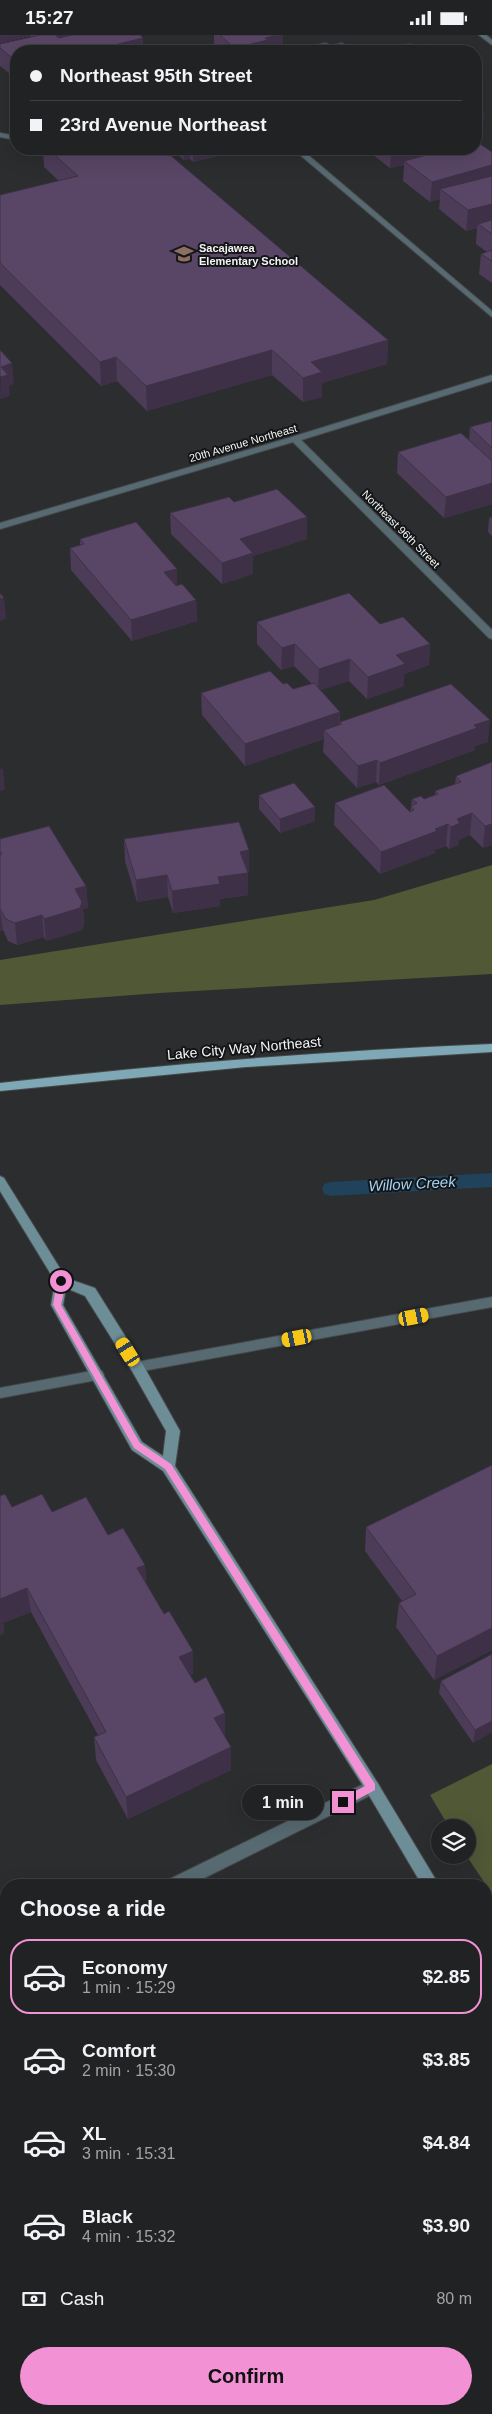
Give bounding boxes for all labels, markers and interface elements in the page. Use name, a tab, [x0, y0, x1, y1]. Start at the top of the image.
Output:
text: 15:27	[25, 7, 74, 28]
text: Northeast 95th Street	[60, 65, 252, 86]
text: 23rd Avenue Northeast	[60, 114, 267, 135]
place label: Sacajawea Elementary School	[199, 242, 298, 267]
school or university icon: Sacajawea Elementary School	[173, 243, 195, 265]
street label: 20th Avenue Northeast	[188, 422, 298, 464]
street label: Northeast 96th Street	[360, 488, 442, 570]
street label: Lake City Way Northeast	[166, 1033, 322, 1063]
water label: Willow Creek	[368, 1173, 458, 1194]
route start	[50, 1270, 72, 1292]
car	[397, 1307, 430, 1327]
car	[280, 1328, 313, 1348]
car	[113, 1335, 142, 1369]
callout: 1 min	[243, 1785, 326, 1819]
route end	[332, 1791, 354, 1813]
text: 1 min	[262, 1794, 304, 1811]
map controls	[431, 1819, 476, 1864]
button: layers	[431, 1819, 476, 1864]
text: Choose a ride	[20, 1896, 165, 1921]
icon: car	[22, 1954, 67, 1999]
text: Economy	[82, 1957, 168, 1978]
text: $2.85	[422, 1966, 470, 1987]
text: 1 min · 15:29	[82, 1979, 175, 1996]
icon: car	[22, 2037, 67, 2082]
text: Comfort	[82, 2040, 156, 2061]
text: $3.85	[422, 2049, 470, 2070]
text: 2 min · 15:30	[82, 2062, 175, 2079]
icon: car	[22, 2120, 67, 2165]
text: XL	[82, 2123, 106, 2144]
text: $4.84	[422, 2132, 470, 2153]
text: 3 min · 15:31	[82, 2145, 175, 2162]
icon: car	[22, 2203, 67, 2248]
text: Black	[82, 2206, 133, 2227]
text: $3.90	[422, 2215, 470, 2236]
text: 4 min · 15:32	[82, 2228, 175, 2245]
icon: cash	[20, 2285, 48, 2313]
text: Cash	[60, 2288, 104, 2309]
text: 80 m	[436, 2290, 472, 2307]
button: Confirm	[20, 2347, 472, 2405]

